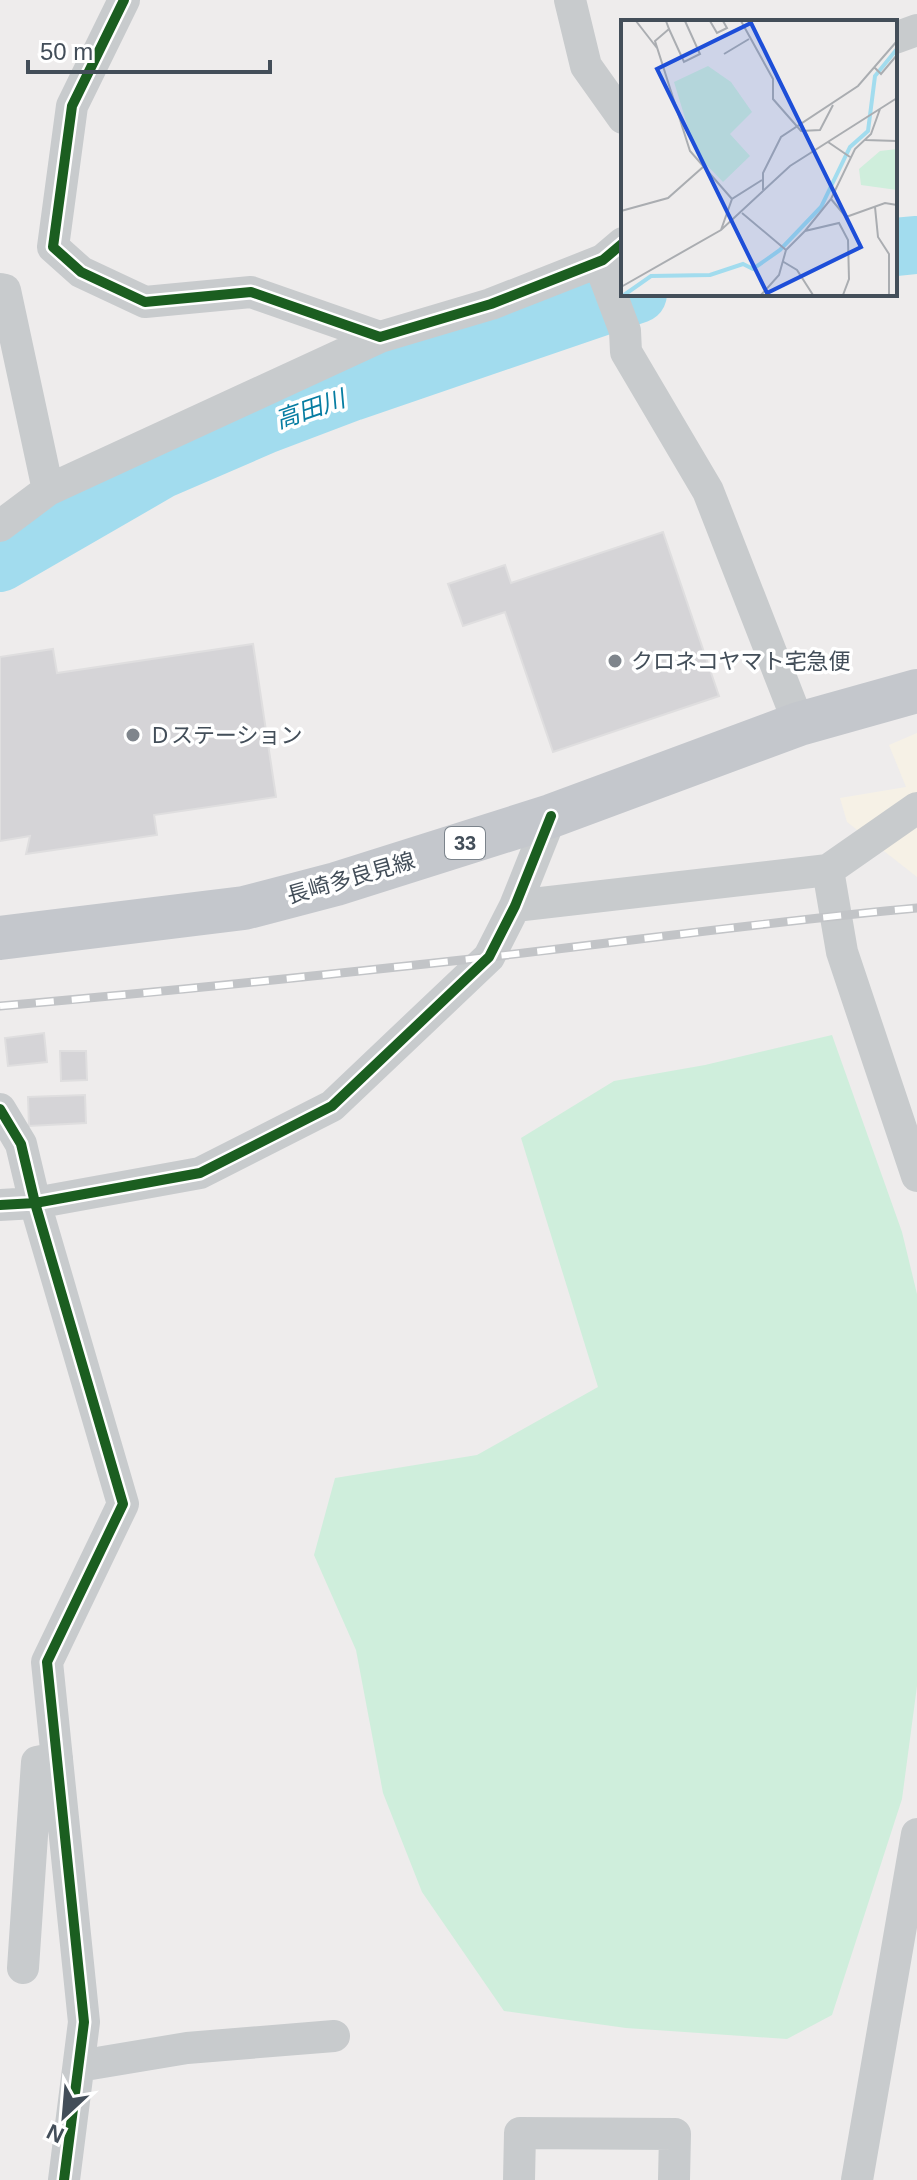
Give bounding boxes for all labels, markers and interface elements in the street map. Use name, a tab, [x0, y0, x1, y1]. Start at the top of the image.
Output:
inset map	[621, 20, 897, 296]
scale bar	[28, 24, 270, 74]
text: 50 m	[40, 38, 93, 65]
water label: 高田川	[272, 384, 351, 433]
place label: クロネコヤマト宅急便	[631, 649, 851, 674]
marker: クロネコヤマト宅急便	[606, 652, 624, 670]
place label: Ｄステーション	[149, 723, 303, 748]
marker: Ｄステーション	[124, 726, 142, 744]
road number: 33	[445, 827, 485, 859]
street label: 長崎多良見線	[284, 848, 418, 908]
north arrow	[24, 2076, 104, 2156]
text: N	[43, 2119, 68, 2148]

